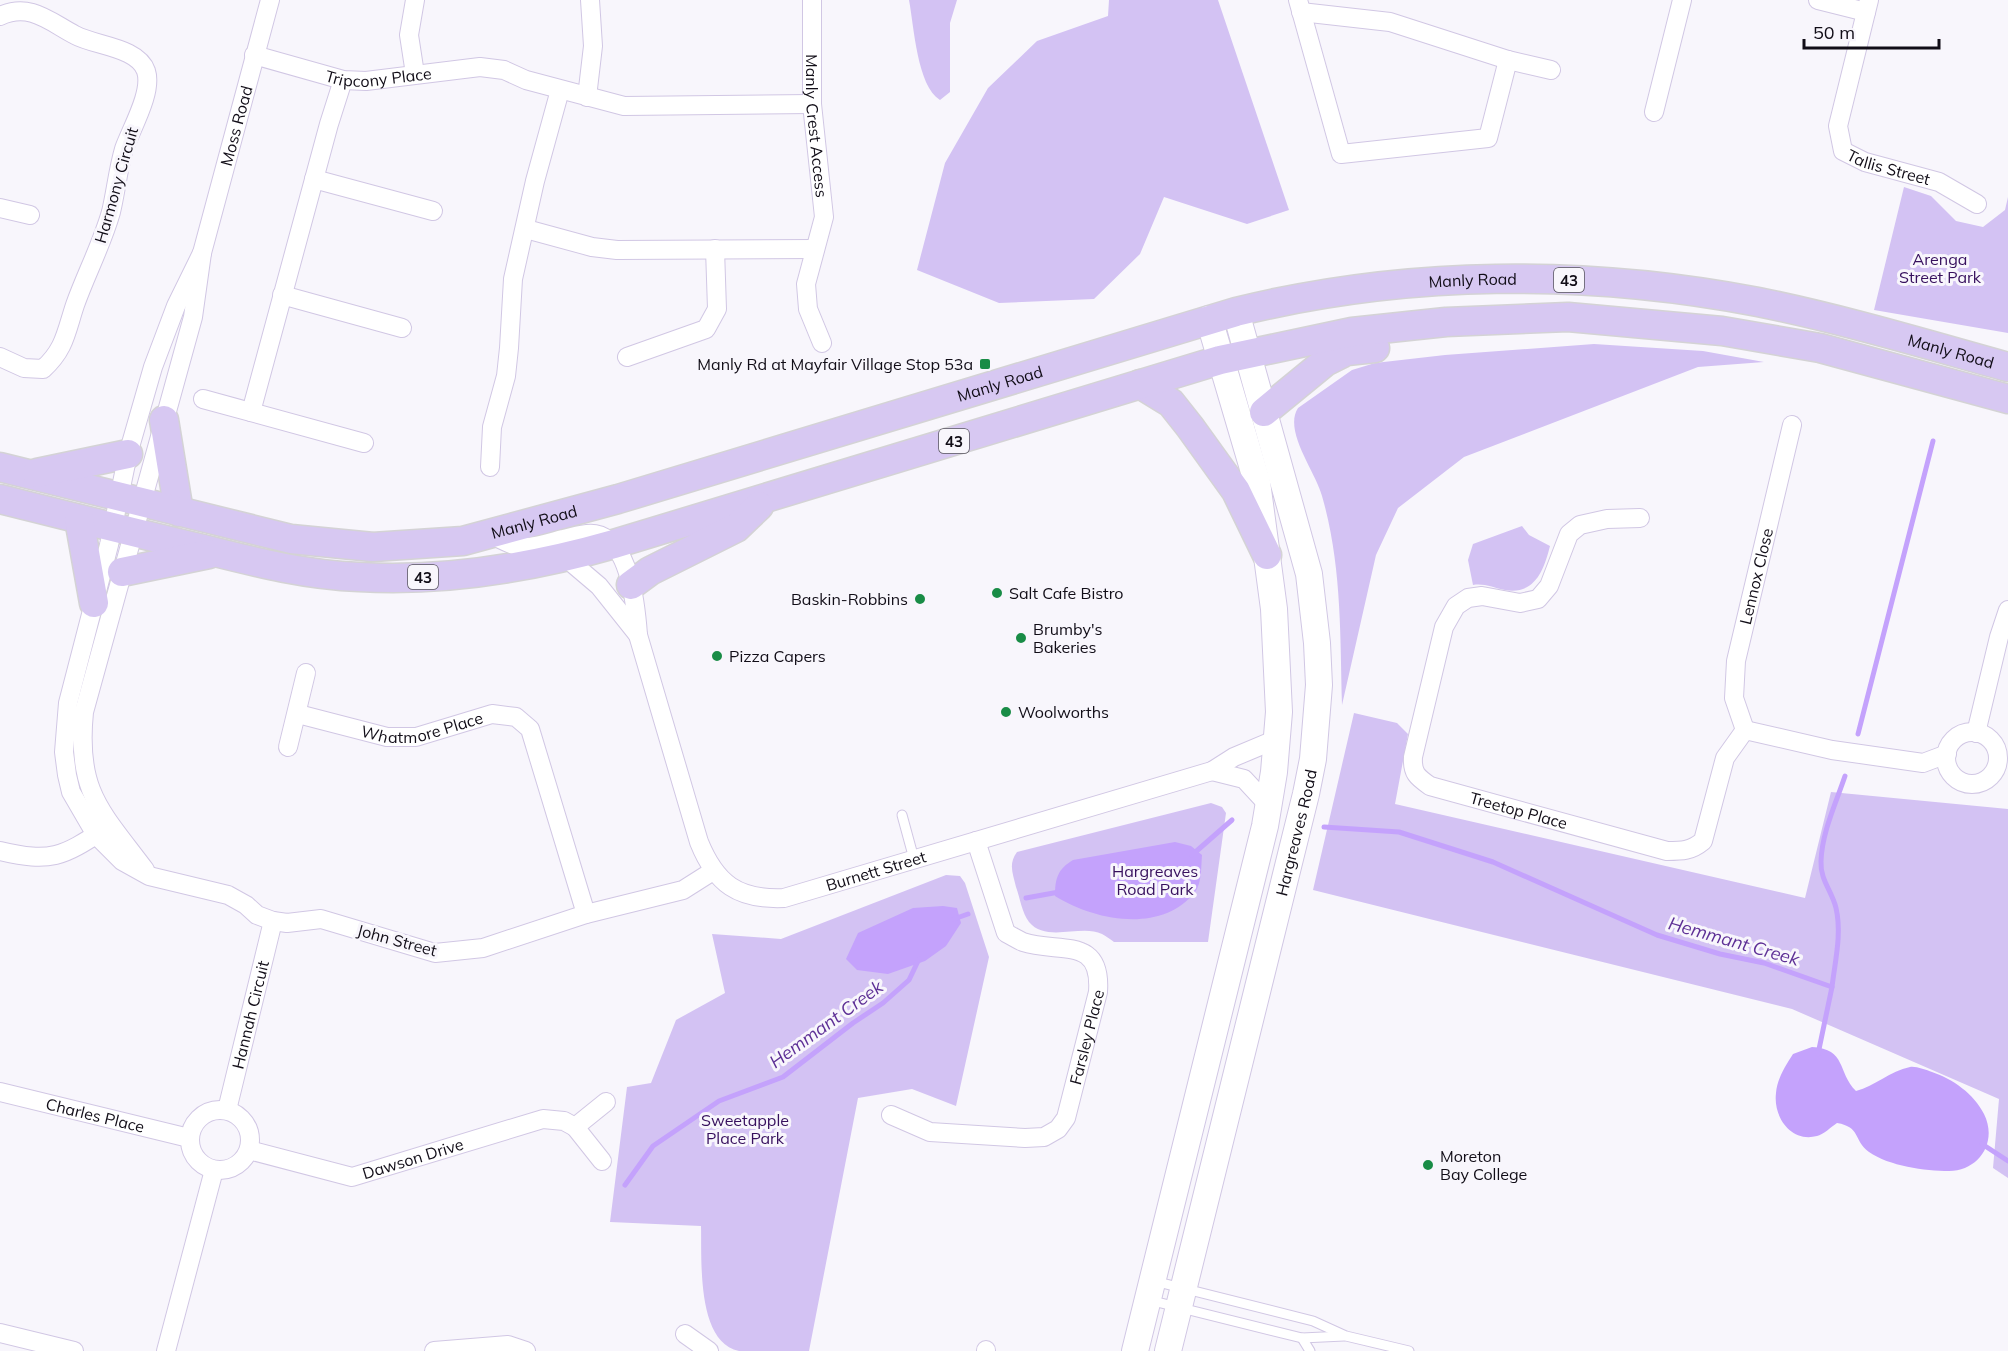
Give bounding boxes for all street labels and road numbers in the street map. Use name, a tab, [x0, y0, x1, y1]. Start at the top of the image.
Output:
street label: Manly Crest Access	[802, 54, 832, 199]
street label: Tripcony Place	[323, 63, 433, 91]
street label: Moss Road	[216, 83, 257, 168]
street label: Harmony Circuit	[90, 124, 142, 245]
street label: Tallis Street	[1844, 145, 1933, 189]
road number: 43	[1554, 268, 1584, 292]
street label: Manly Road	[1428, 269, 1517, 292]
street label: Manly Road	[1906, 329, 1996, 373]
street label: Manly Road	[955, 361, 1045, 406]
road number: 43	[939, 429, 969, 453]
street label: Manly Road	[489, 501, 579, 543]
street label: Lennox Close	[1735, 526, 1777, 626]
road number: 43	[408, 565, 438, 589]
street label: Whatmore Place	[359, 707, 485, 747]
street label: Hargreaves Road	[1271, 768, 1321, 898]
street label: Treetop Place	[1468, 787, 1570, 833]
street label: Burnett Street	[823, 846, 929, 895]
street label: John Street	[355, 920, 439, 960]
street label: Hannah Circuit	[227, 958, 273, 1071]
street label: Farsley Place	[1065, 987, 1108, 1087]
street label: Charles Place	[44, 1094, 147, 1137]
street label: Dawson Drive	[360, 1134, 466, 1183]

